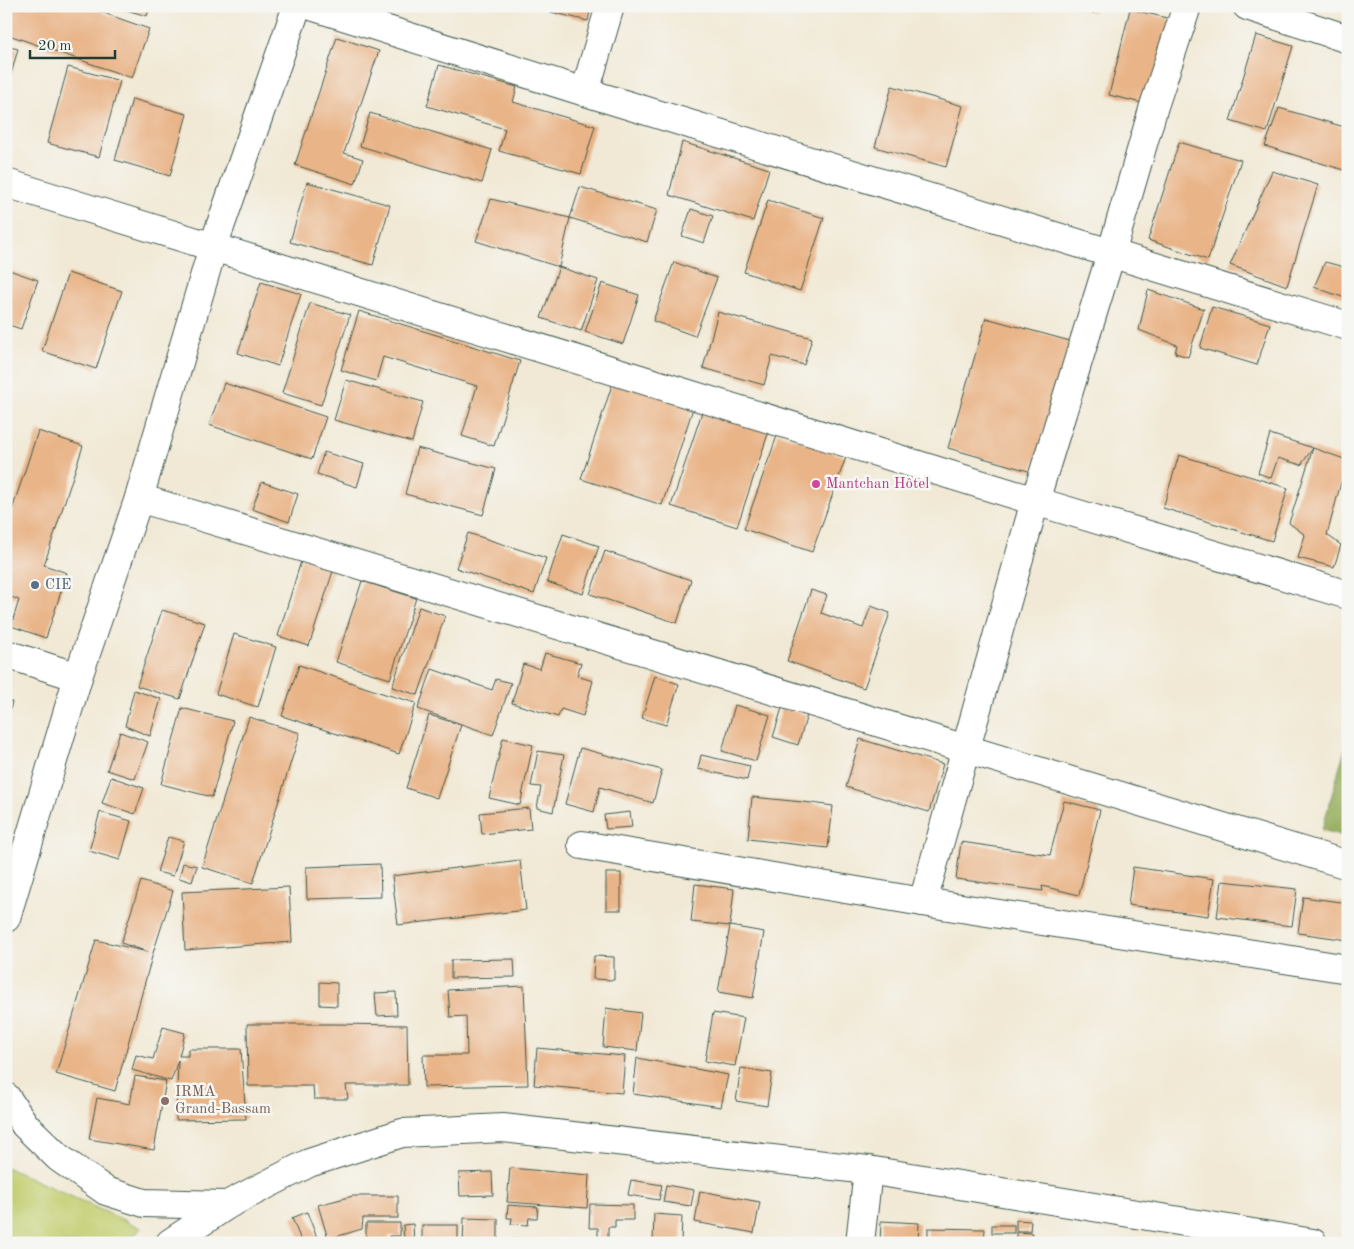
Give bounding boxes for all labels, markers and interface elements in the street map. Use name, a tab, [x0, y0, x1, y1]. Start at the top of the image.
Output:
scale bar	[30, 28, 115, 60]
text: 20 m	[38, 39, 72, 54]
place label: Mantchan Hôtel	[826, 477, 929, 492]
marker: Mantchan Hôtel	[810, 478, 822, 490]
place label: CIE	[45, 578, 71, 593]
marker: CIE	[29, 579, 41, 591]
place label: IRMA Grand-Bassam	[175, 1085, 271, 1117]
marker: IRMA Grand-Bassam	[159, 1095, 171, 1107]

